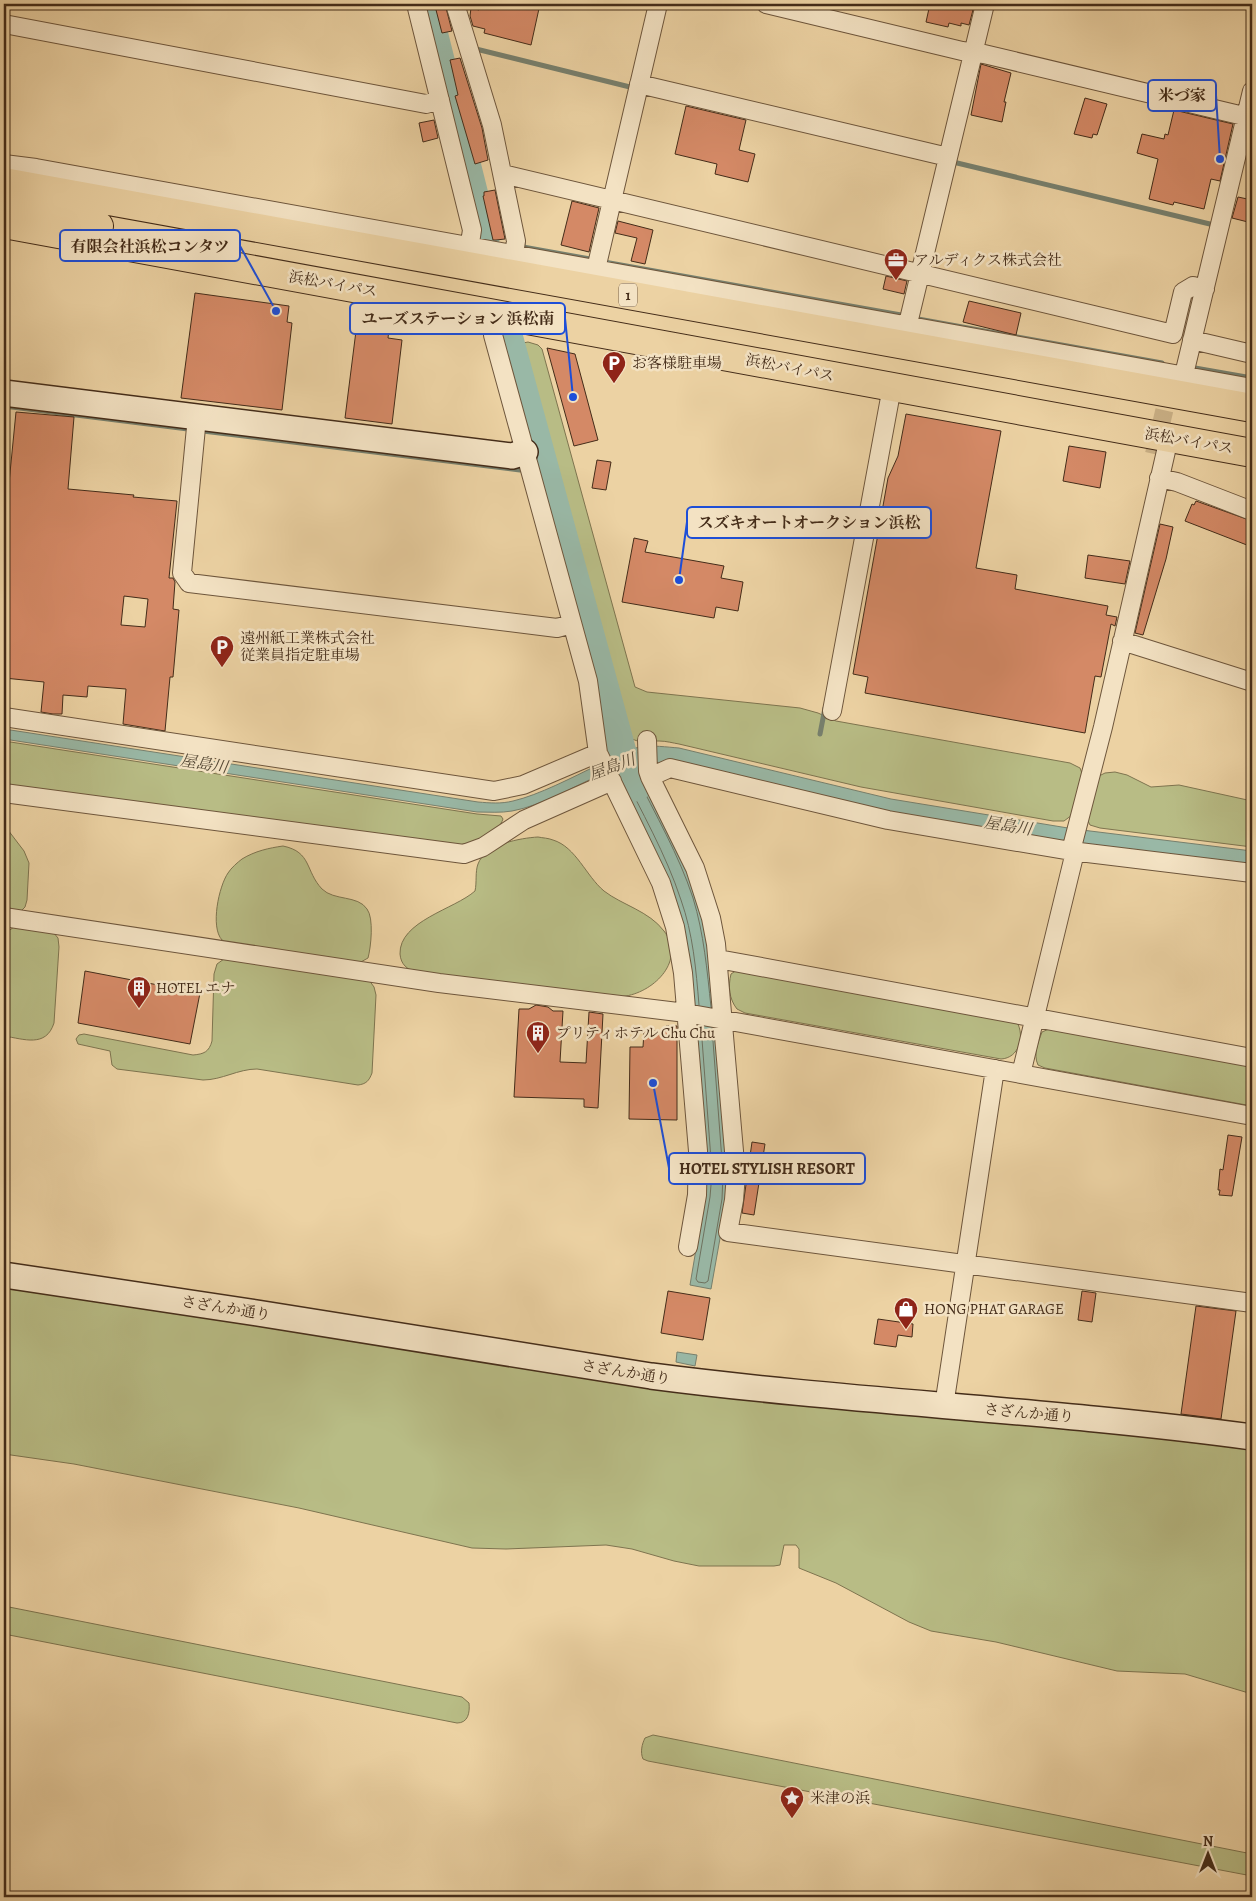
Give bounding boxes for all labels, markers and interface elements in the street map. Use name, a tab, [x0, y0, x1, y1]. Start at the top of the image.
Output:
callout: 米づ家	[1148, 80, 1216, 111]
text: 米づ家	[1158, 85, 1206, 107]
callout: 有限会社浜松コンタツ	[60, 230, 240, 261]
text: 有限会社浜松コンタツ	[71, 236, 229, 258]
office icon: アルディクス株式会社	[883, 247, 909, 281]
place label: アルディクス株式会社	[914, 250, 1062, 270]
street label: 浜松バイパス	[287, 266, 379, 302]
road number: 1	[619, 284, 637, 306]
callout: ユーズステーション 浜松南	[350, 303, 565, 334]
text: ユーズステーション 浜松南	[361, 308, 555, 330]
parking icon: お客様駐車場	[601, 350, 627, 384]
street label: 浜松バイパス	[744, 350, 836, 386]
place label: お客様駐車場	[632, 353, 722, 373]
street label: 浜松バイパス	[1143, 423, 1235, 459]
callout: スズキオートオークション浜松	[687, 507, 931, 538]
text: スズキオートオークション浜松	[697, 512, 921, 534]
place label: 遠州紙工業株式会社 従業員指定駐車場	[240, 628, 375, 665]
parking icon: 遠州紙工業株式会社 従業員指定駐車場	[209, 634, 235, 668]
water label: 屋島川	[586, 748, 640, 786]
water label: 屋島川	[179, 749, 231, 779]
water label: 屋島川	[983, 811, 1035, 841]
building icon: HOTEL エナ	[126, 975, 152, 1009]
place label: HOTEL エナ	[156, 978, 235, 998]
building icon: プリティホテル Chu Chu	[525, 1020, 551, 1054]
place label: プリティホテル Chu Chu	[556, 1023, 716, 1043]
callout: HOTEL STYLISH RESORT	[669, 1153, 865, 1184]
text: HOTEL STYLISH RESORT	[679, 1158, 855, 1180]
street label: さざんか通り	[180, 1291, 272, 1325]
shop icon: HONG PHAT GARAGE	[893, 1296, 919, 1330]
place label: HONG PHAT GARAGE	[924, 1299, 1064, 1319]
street label: さざんか通り	[580, 1355, 672, 1389]
street label: さざんか通り	[983, 1399, 1075, 1427]
place icon: 米津の浜	[779, 1785, 805, 1819]
place label: 米津の浜	[810, 1788, 870, 1808]
north arrow	[1184, 1828, 1234, 1878]
text: N	[1203, 1832, 1213, 1851]

